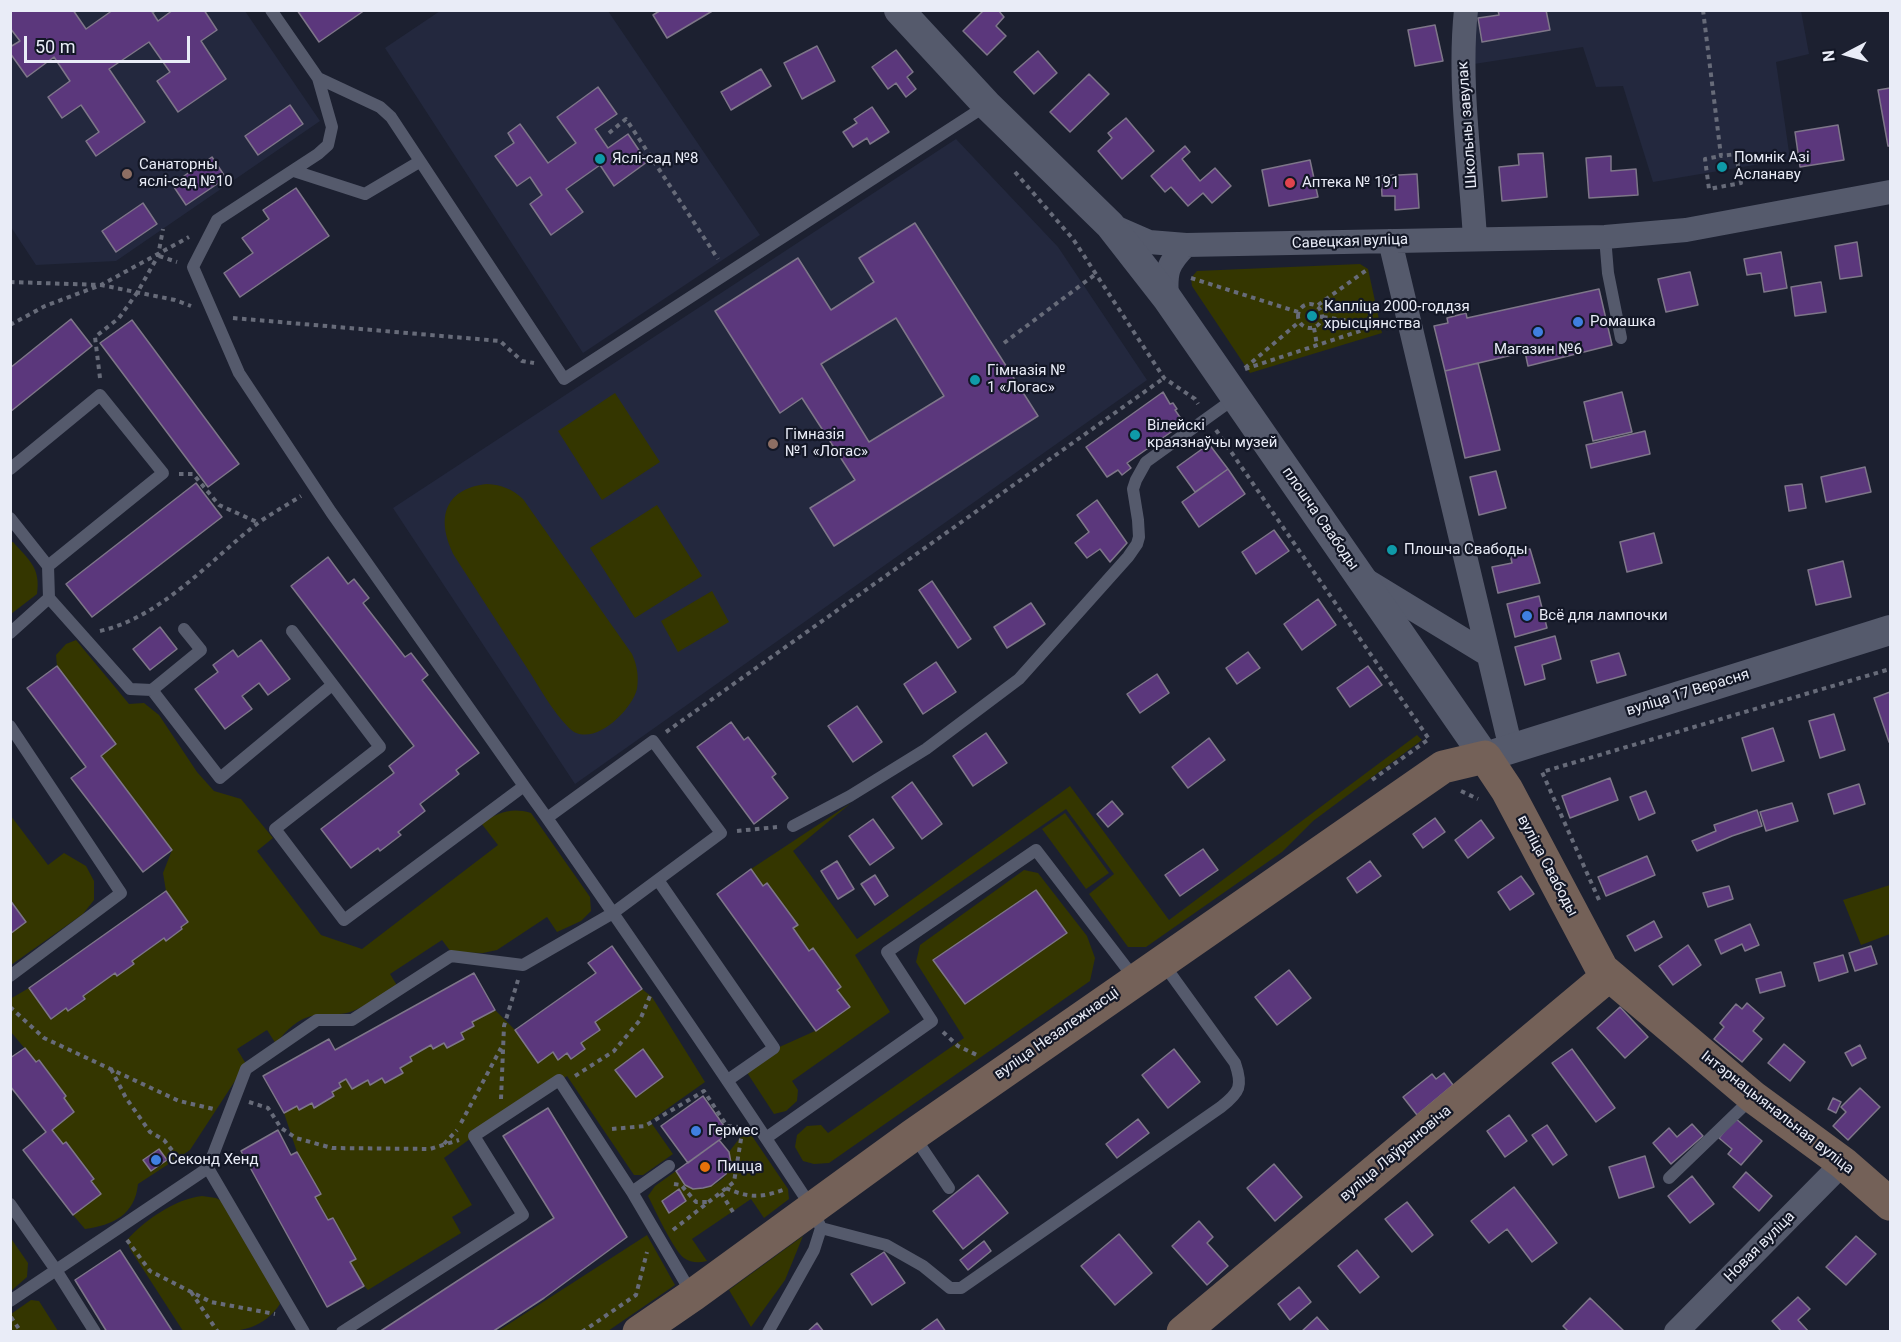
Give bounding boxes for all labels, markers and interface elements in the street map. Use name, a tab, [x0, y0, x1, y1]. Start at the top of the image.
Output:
scale bar	[27, 24, 194, 62]
north arrow	[1817, 24, 1877, 84]
text: 50 m	[35, 36, 75, 57]
text: N	[1819, 49, 1839, 63]
street label: Школьны завулак	[1455, 61, 1481, 189]
place label: Помнік Азі Асланаву	[1734, 149, 1810, 184]
place label: Яслі-сад №8	[612, 150, 699, 168]
marker: Яслі-сад №8	[593, 152, 607, 166]
place label: Санаторны яслі-сад №10	[139, 156, 233, 191]
marker: Помнік Азі Асланаву	[1715, 160, 1729, 174]
marker: Санаторны яслі-сад №10	[120, 167, 134, 181]
place label: Аптека № 191	[1302, 174, 1399, 192]
marker: Аптека № 191	[1283, 176, 1297, 190]
street label: Савецкая вуліца	[1292, 231, 1408, 253]
place label: Капліца 2000-годдзя хрысціянства	[1324, 298, 1470, 333]
marker: Капліца 2000-годдзя хрысціянства	[1305, 309, 1319, 323]
place label: Ромашка	[1590, 313, 1656, 331]
marker: Ромашка	[1571, 315, 1585, 329]
marker: Магазин №6	[1531, 325, 1545, 339]
place label: Магазин №6	[1494, 341, 1582, 359]
place label: Гімназія № 1 «Логас»	[987, 362, 1066, 397]
marker: Гімназія № 1 «Логас»	[968, 373, 982, 387]
place label: Вілейскі краязнаўчы музей	[1147, 417, 1277, 452]
place label: Гімназія №1 «Логас»	[785, 426, 868, 461]
marker: Вілейскі краязнаўчы музей	[1128, 428, 1142, 442]
marker: Гімназія №1 «Логас»	[766, 437, 780, 451]
street label: плошча Свабоды	[1278, 464, 1362, 574]
place label: Плошча Свабоды	[1404, 541, 1528, 559]
marker: Плошча Свабоды	[1385, 543, 1399, 557]
place label: Всё для лампочки	[1539, 607, 1668, 625]
marker: Всё для лампочки	[1520, 609, 1534, 623]
street label: вуліца 17 Верасня	[1624, 666, 1752, 720]
street label: вуліца Свабоды	[1513, 812, 1581, 920]
street label: вуліца Незалежнасці	[991, 984, 1123, 1084]
street label: Інтэрнацыянальная вуліца	[1697, 1048, 1857, 1178]
street label: вуліца Лаўрыновіча	[1337, 1102, 1455, 1206]
place label: Гермес	[708, 1122, 758, 1140]
marker: Гермес	[689, 1124, 703, 1138]
place label: Секонд Хенд	[168, 1151, 259, 1169]
marker: Секонд Хенд	[149, 1153, 163, 1167]
place label: Пицца	[717, 1158, 762, 1176]
marker: Пицца	[698, 1160, 712, 1174]
street label: Новая вуліца	[1721, 1208, 1799, 1286]

